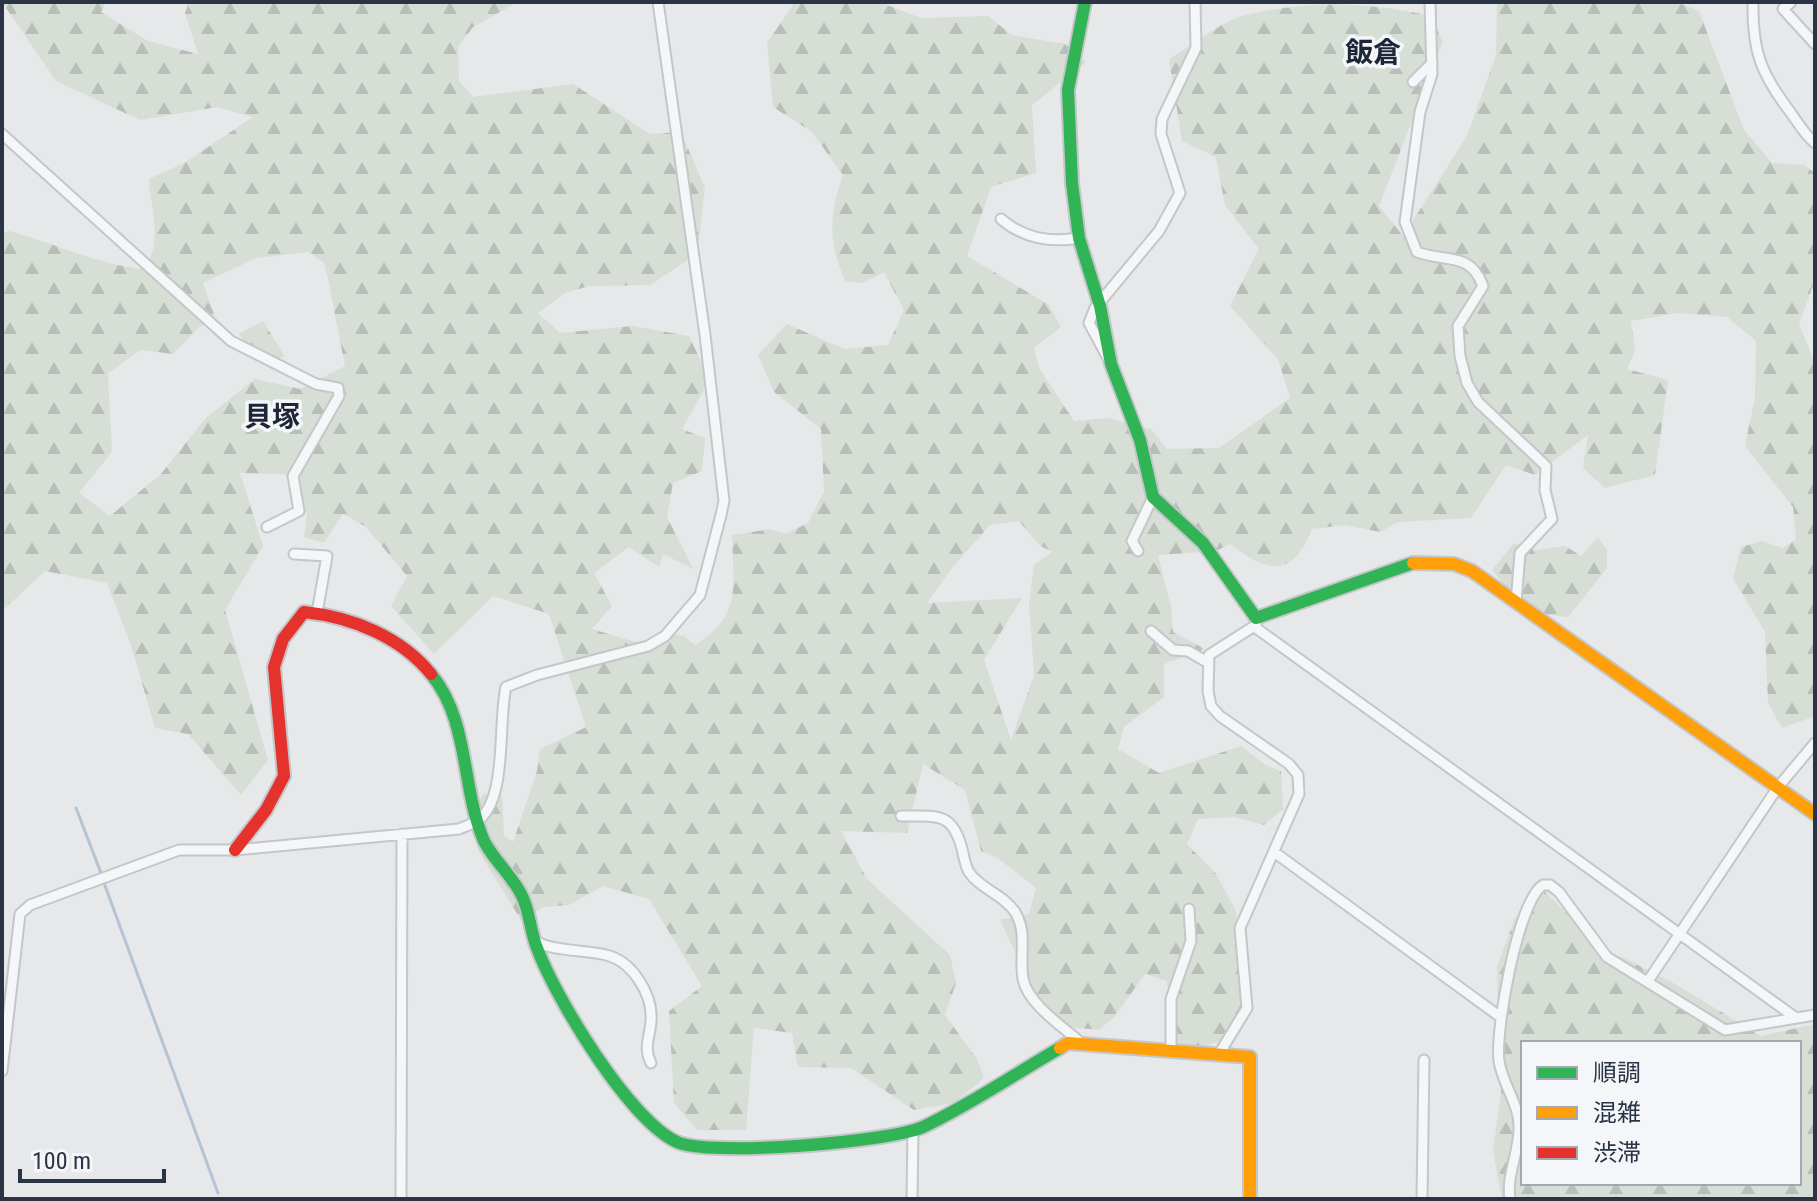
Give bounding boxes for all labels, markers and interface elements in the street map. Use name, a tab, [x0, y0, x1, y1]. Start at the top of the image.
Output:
district label: 飯倉	[1345, 36, 1401, 69]
district label: 貝塚	[244, 400, 300, 433]
legend	[1521, 1041, 1801, 1185]
text: 順調	[1593, 1059, 1641, 1087]
text: 混雑	[1593, 1099, 1641, 1127]
scale bar	[20, 1133, 164, 1183]
text: 渋滞	[1593, 1139, 1641, 1167]
text: 100 m	[32, 1147, 91, 1175]

